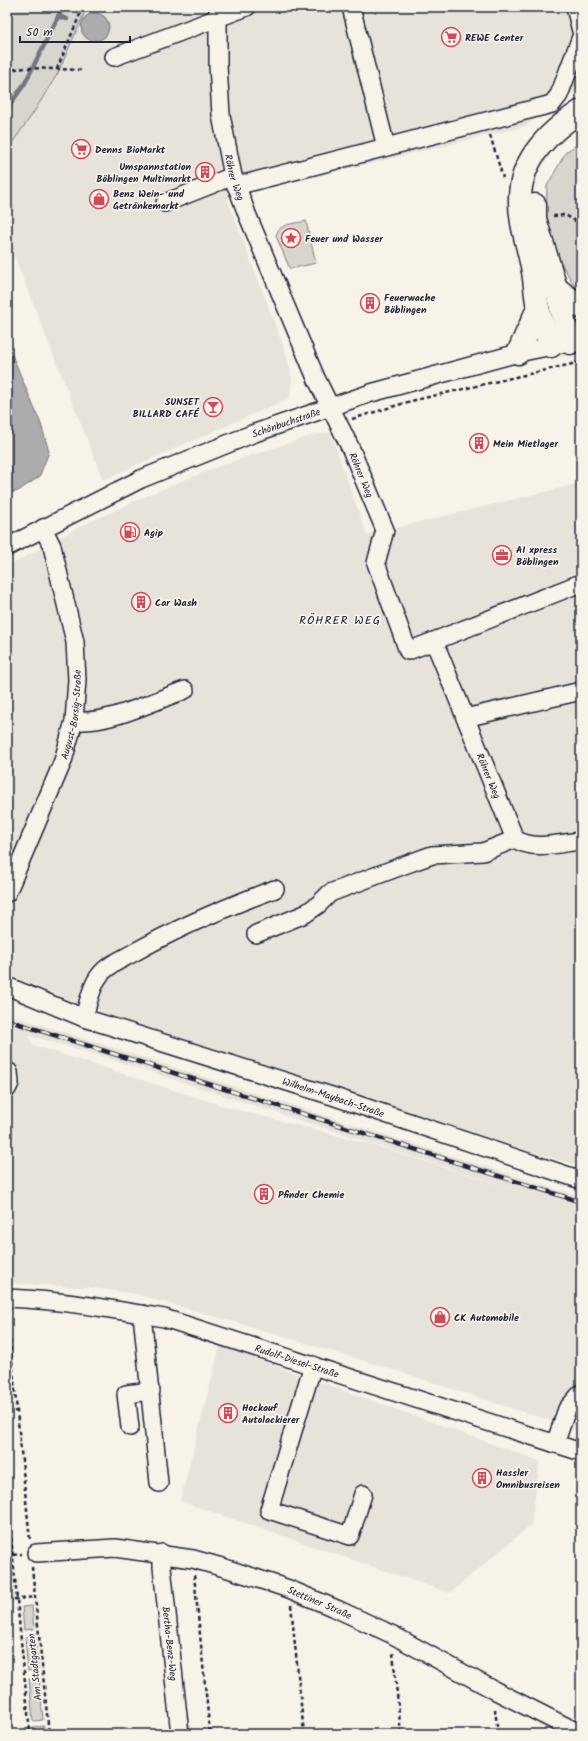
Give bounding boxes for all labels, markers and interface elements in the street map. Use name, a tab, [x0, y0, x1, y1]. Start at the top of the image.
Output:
scale bar	[20, 18, 130, 44]
text: 50 m	[26, 23, 53, 42]
supermarket icon: REWE Center	[440, 26, 462, 48]
place label: REWE Center	[465, 30, 524, 46]
supermarket icon: Denns BioMarkt	[70, 138, 92, 160]
place label: Denns BioMarkt	[95, 142, 166, 158]
street label: Röhrer Weg	[220, 153, 249, 203]
place label: Umspannstation Böblingen Multimarkt	[96, 159, 191, 187]
building icon: Umspannstation Böblingen Multimarkt	[194, 161, 216, 183]
place label: Benz Wein- und Getränkemarkt	[113, 186, 185, 214]
shop icon: Benz Wein- und Getränkemarkt	[88, 188, 110, 210]
place icon: Feuer und Wasser	[280, 227, 302, 249]
place label: Feuer und Wasser	[305, 231, 383, 247]
place label: Feuerwache Böblingen	[384, 290, 435, 318]
building icon: Feuerwache Böblingen	[359, 292, 381, 314]
place label: SUNSET BILLARD CAFÉ	[133, 394, 201, 422]
bar icon: SUNSET BILLARD CAFÉ	[202, 396, 224, 418]
street label: Schönbuchstraße	[250, 404, 323, 442]
building icon: Mein Mietlager	[468, 432, 490, 454]
place label: Mein Mietlager	[493, 436, 558, 452]
street label: Röhrer Weg	[344, 450, 378, 501]
fuel station icon: Agip	[119, 521, 141, 543]
place label: Agip	[144, 525, 164, 541]
place label: AI xpress Böblingen	[516, 542, 559, 570]
office icon: AI xpress Böblingen	[491, 544, 513, 566]
building icon: Car Wash	[130, 591, 152, 613]
place label: Car Wash	[155, 595, 197, 611]
district label: RÖHRER WEG	[299, 611, 381, 630]
street label: August-Borsig-Straße	[57, 669, 86, 761]
street label: Röhrer Weg	[472, 751, 505, 802]
street label: Wilhelm-Maybach-Straße	[280, 1074, 387, 1122]
building icon: Pfinder Chemie	[253, 1183, 275, 1205]
place label: Pfinder Chemie	[278, 1187, 344, 1203]
shop icon: CK Automobile	[429, 1306, 451, 1328]
place label: CK Automobile	[454, 1310, 519, 1326]
street label: Rudolf-Diesel-Straße	[252, 1341, 341, 1383]
place label: Hockauf Autolackierer	[242, 1400, 300, 1428]
building icon: Hockauf Autolackierer	[217, 1402, 239, 1424]
place label: Hassler Omnibusreisen	[496, 1465, 560, 1493]
building icon: Hassler Omnibusreisen	[471, 1467, 493, 1489]
street label: Stettiner Straße	[285, 1582, 355, 1624]
street label: Bertha-Benz-Weg	[157, 1606, 181, 1682]
street label: Am Stadtgarten	[24, 1633, 46, 1701]

